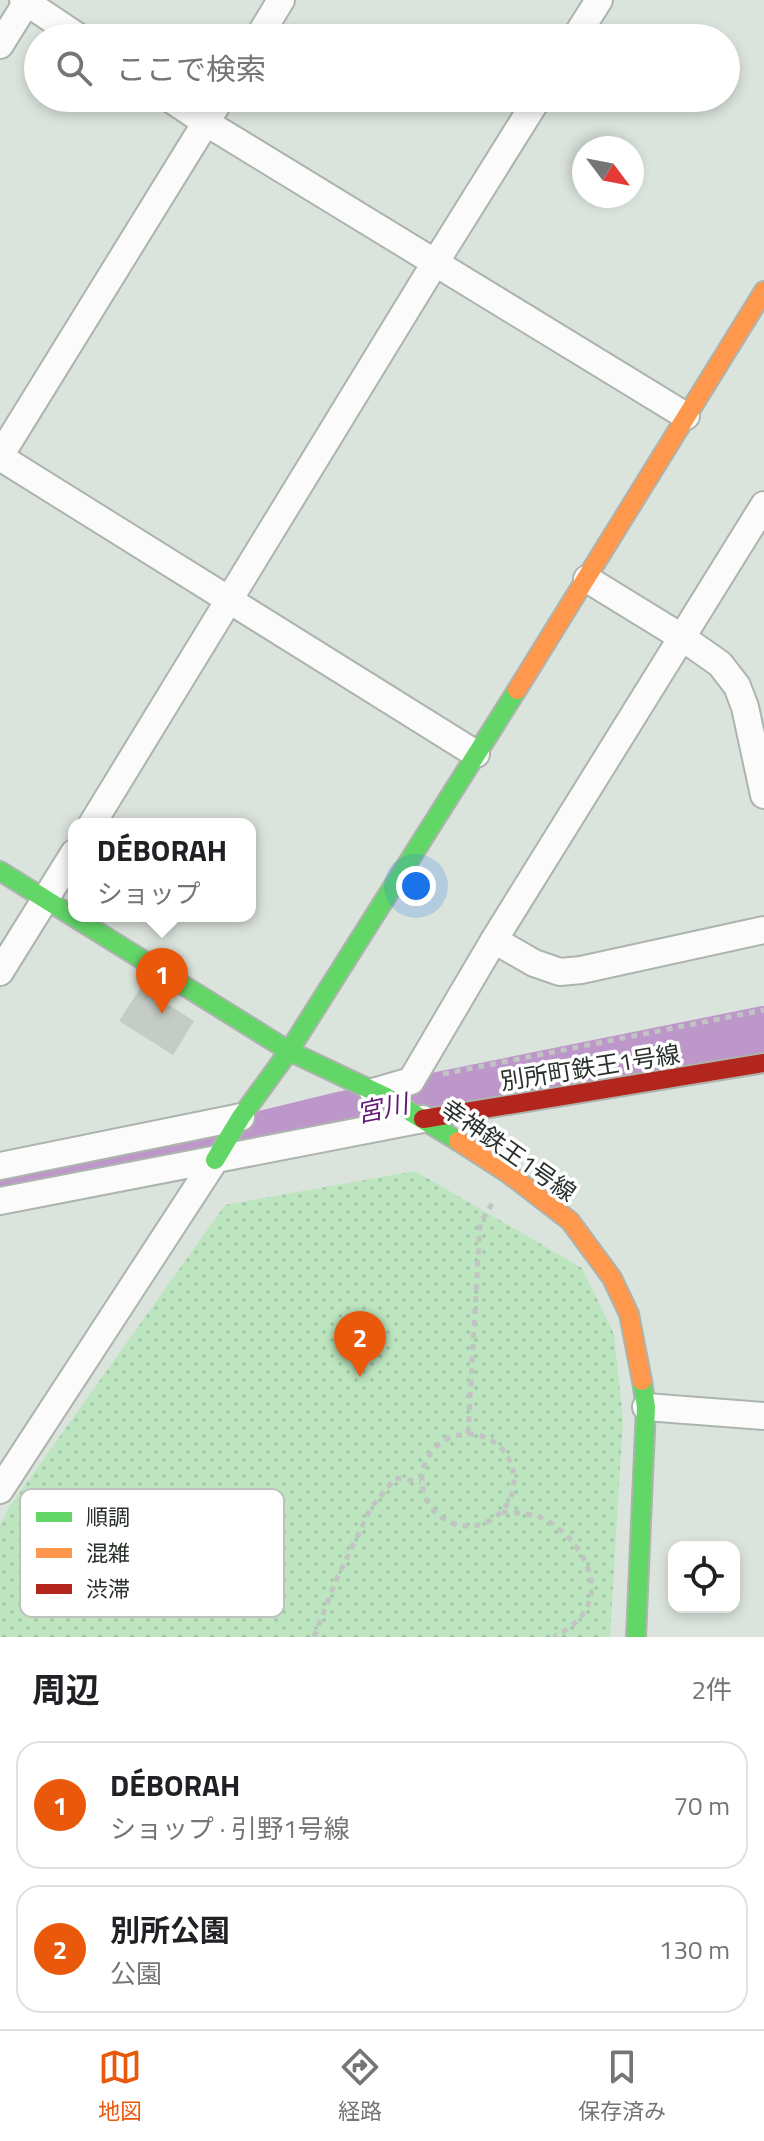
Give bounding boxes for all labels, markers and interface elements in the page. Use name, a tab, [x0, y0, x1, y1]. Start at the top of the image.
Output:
search box	[24, 24, 740, 112]
icon: search	[52, 46, 96, 90]
text: ここで検索	[116, 46, 266, 92]
north arrow	[572, 136, 644, 208]
popup	[68, 818, 256, 922]
text: DÉBORAH	[97, 827, 227, 873]
your location	[396, 866, 436, 906]
text: ショップ	[97, 874, 201, 913]
pin: 1	[136, 948, 188, 1014]
street label: 別所町鉄王1号線	[498, 1035, 682, 1099]
water label: 宮川	[353, 1083, 414, 1132]
street label: 幸神鉄王1号線	[434, 1090, 584, 1210]
pin: 2	[334, 1311, 386, 1377]
legend	[20, 1489, 284, 1617]
text: 順調	[86, 1500, 130, 1534]
text: 混雑	[86, 1536, 130, 1570]
map controls	[668, 1541, 740, 1613]
button: locate	[668, 1541, 740, 1613]
text: 渋滞	[86, 1572, 130, 1606]
text: 周辺	[32, 1663, 100, 1715]
text: 2件	[691, 1670, 732, 1709]
text: DÉBORAH	[110, 1762, 240, 1808]
text: 1	[53, 1786, 67, 1825]
text: 70 m	[673, 1786, 730, 1825]
text: ショップ · 引野1号線	[110, 1809, 350, 1848]
text: 別所公園	[110, 1907, 230, 1953]
text: 2	[53, 1930, 67, 1969]
text: 130 m	[659, 1930, 730, 1969]
text: 公園	[110, 1954, 162, 1993]
tab: 地図	[98, 2045, 142, 2128]
tab: 経路	[338, 2045, 382, 2128]
tab: 保存済み	[578, 2045, 666, 2128]

